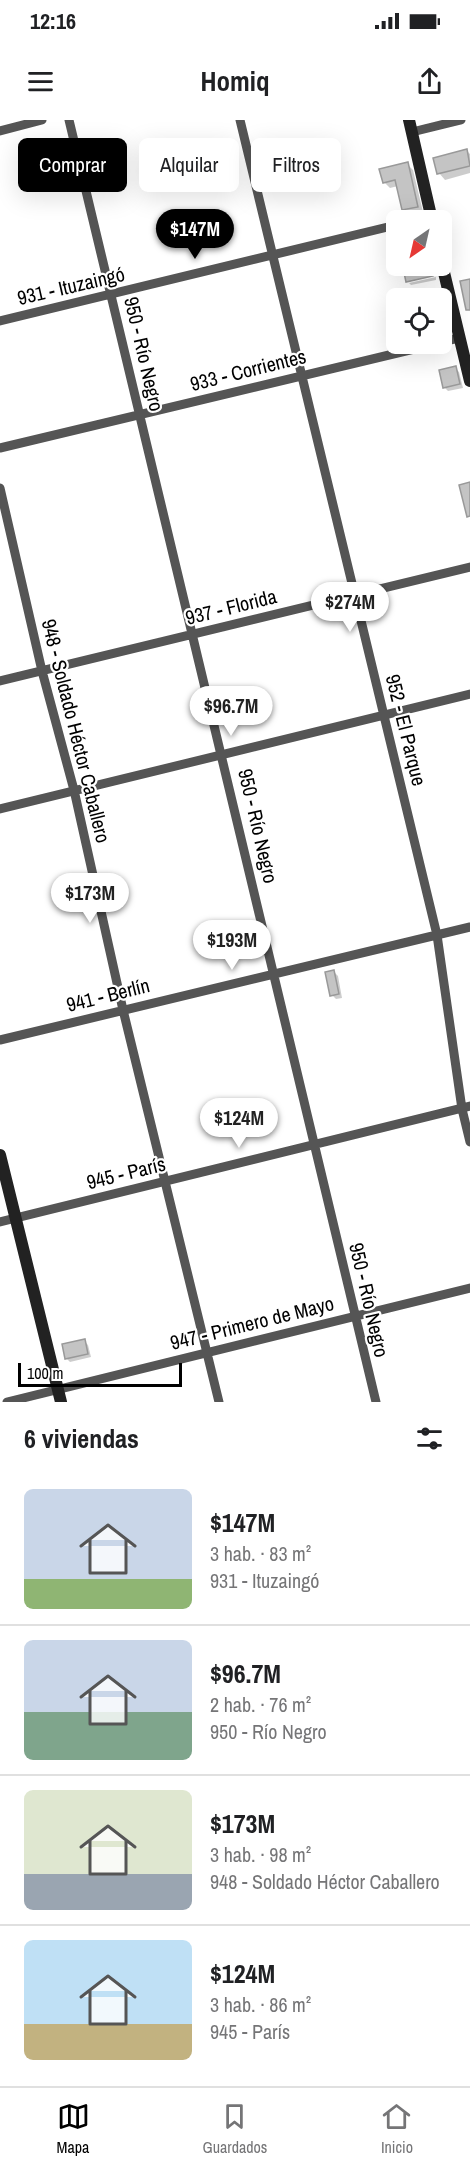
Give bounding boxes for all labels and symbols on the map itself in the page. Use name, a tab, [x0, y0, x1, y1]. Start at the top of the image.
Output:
pin: $147M	[153, 209, 237, 260]
north arrow	[386, 210, 452, 276]
street label: 931 - Ituzaingó	[15, 260, 127, 311]
street label: 950 - Río Negro	[118, 294, 171, 414]
street label: 933 - Corrientes	[187, 342, 309, 397]
street label: 937 - Florida	[183, 582, 279, 631]
pin: $274M	[308, 582, 392, 633]
street label: 948 - Soldado Héctor Caballero	[36, 616, 117, 846]
street label: 952 - El Parque	[380, 671, 433, 788]
pin: $96.7M	[182, 686, 280, 737]
street label: 950 - Río Negro	[232, 766, 285, 886]
pin: $173M	[48, 873, 132, 924]
pin: $193M	[190, 920, 274, 971]
street label: 941 - Berlín	[63, 971, 152, 1018]
pin: $124M	[197, 1098, 281, 1149]
street label: 945 - París	[84, 1150, 168, 1195]
street label: 950 - Río Negro	[343, 1240, 396, 1360]
street label: 947 - Primero de Mayo	[167, 1289, 337, 1356]
scale bar	[18, 1360, 182, 1388]

